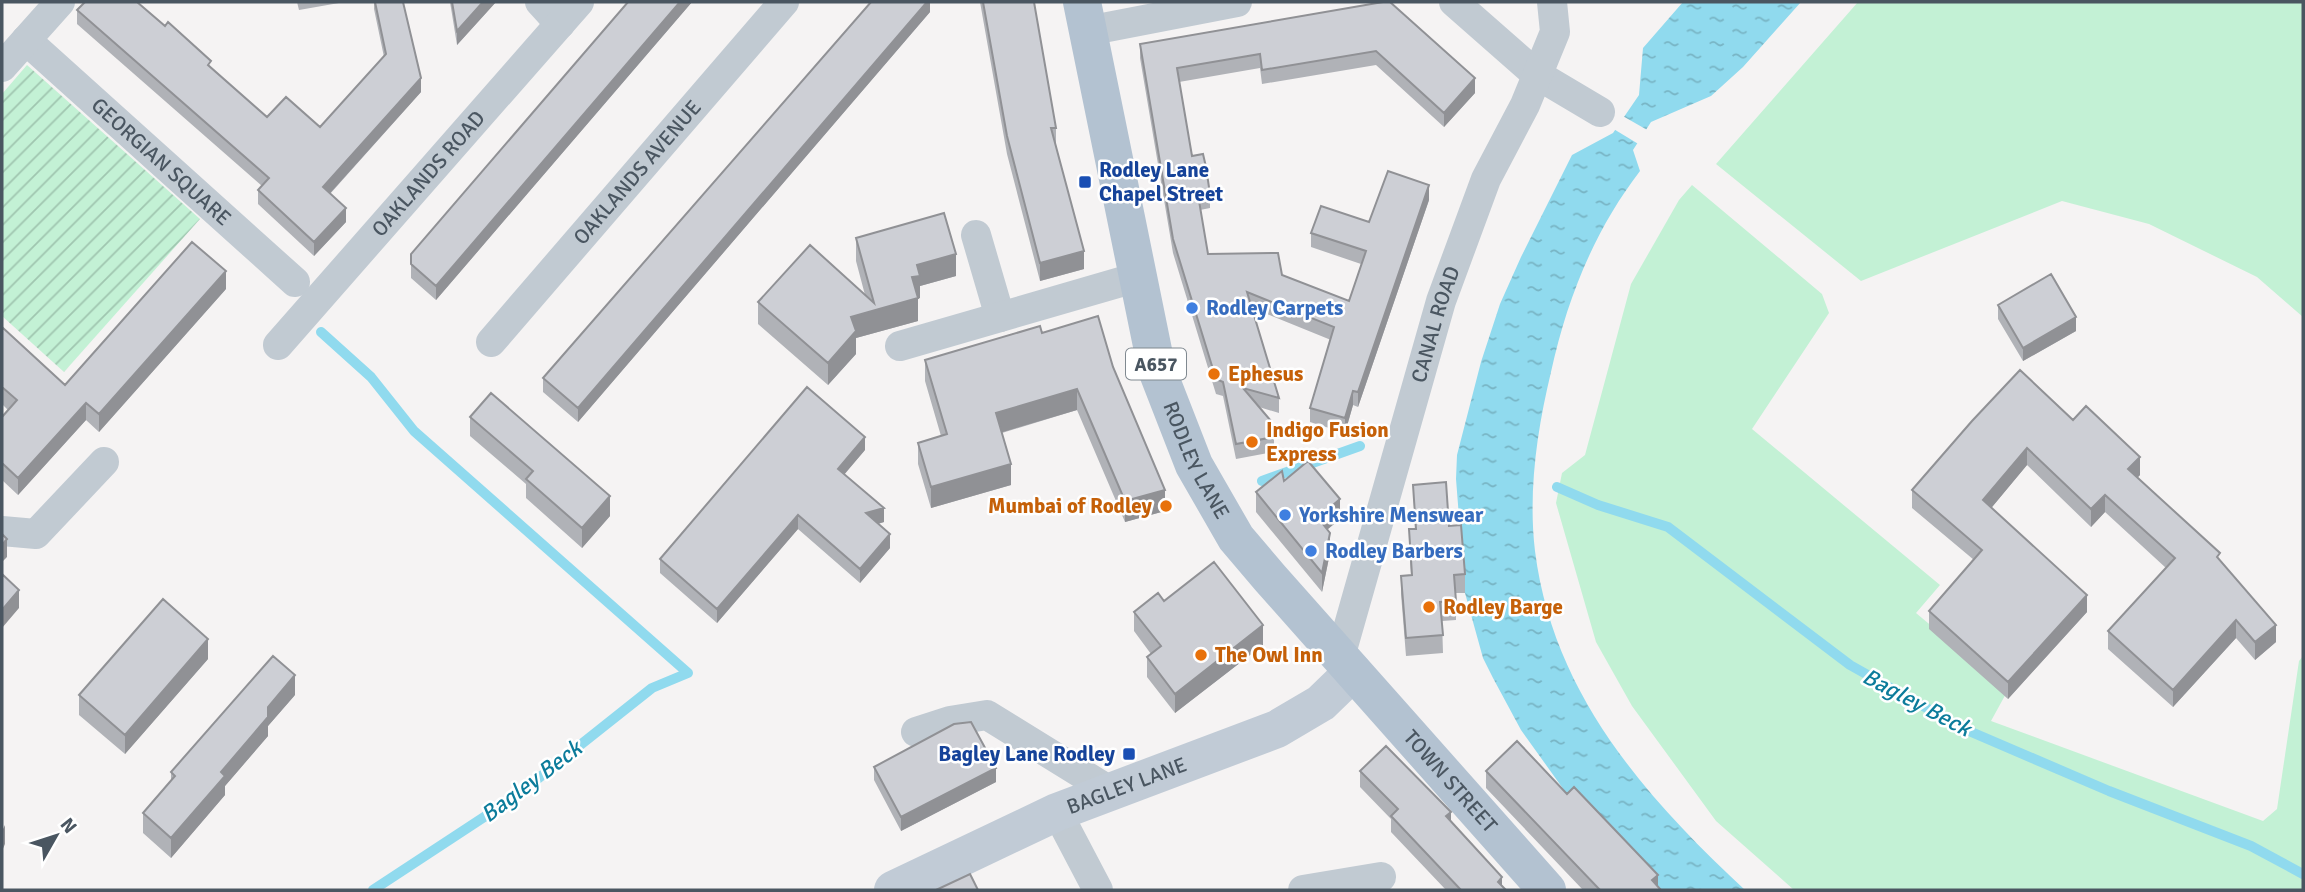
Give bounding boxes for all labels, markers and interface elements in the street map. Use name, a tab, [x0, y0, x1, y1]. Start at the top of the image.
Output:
street label: GEORGIAN SQUARE	[86, 92, 237, 231]
street label: OAKLANDS AVENUE	[568, 95, 707, 250]
street label: OAKLANDS ROAD	[366, 105, 491, 242]
place label: Rodley Lane Chapel Street	[1099, 157, 1223, 207]
marker: Rodley Lane Chapel Street	[1077, 174, 1093, 190]
street label: CANAL ROAD	[1406, 263, 1466, 386]
place label: Rodley Carpets	[1206, 295, 1343, 321]
marker: Rodley Carpets	[1184, 300, 1200, 316]
road number: A657	[1126, 348, 1186, 380]
place label: Ephesus	[1228, 361, 1303, 387]
marker: Ephesus	[1206, 366, 1222, 382]
street label: RODLEY LANE	[1157, 398, 1235, 524]
place label: Indigo Fusion Express	[1266, 417, 1389, 467]
marker: Indigo Fusion Express	[1244, 434, 1260, 450]
place label: Mumbai of Rodley	[988, 493, 1153, 519]
marker: Mumbai of Rodley	[1158, 498, 1174, 514]
place label: Yorkshire Menswear	[1298, 502, 1484, 528]
marker: Yorkshire Menswear	[1277, 507, 1293, 523]
place label: Rodley Barbers	[1325, 538, 1463, 564]
marker: Rodley Barbers	[1303, 543, 1319, 559]
place label: Rodley Barge	[1443, 594, 1563, 620]
marker: Rodley Barge	[1421, 599, 1437, 615]
place label: The Owl Inn	[1215, 642, 1323, 668]
marker: The Owl Inn	[1193, 647, 1209, 663]
water label: Bagley Beck	[1857, 662, 1978, 744]
street label: TOWN STREET	[1398, 725, 1503, 838]
water label: Bagley Beck	[475, 733, 590, 829]
place label: Bagley Lane Rodley	[938, 741, 1116, 767]
marker: Bagley Lane Rodley	[1121, 746, 1137, 762]
street label: BAGLEY LANE	[1063, 751, 1190, 820]
north arrow	[21, 801, 91, 871]
text: N	[55, 813, 82, 839]

